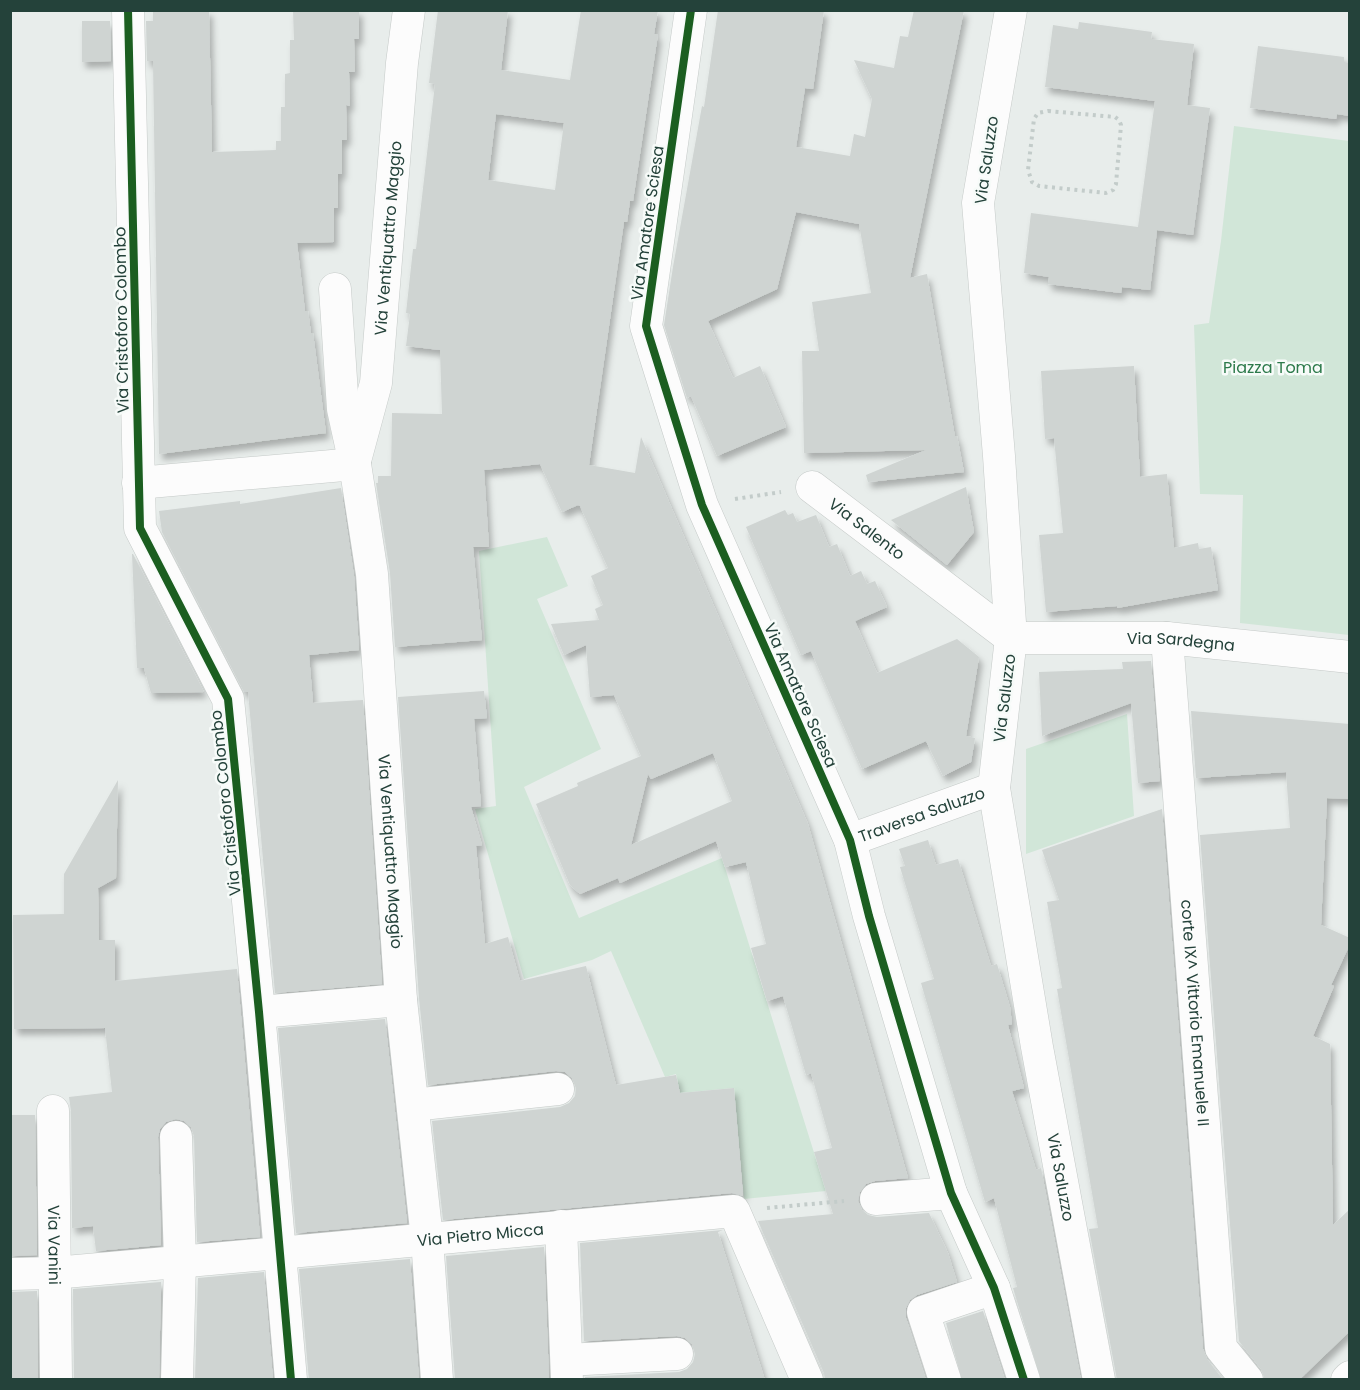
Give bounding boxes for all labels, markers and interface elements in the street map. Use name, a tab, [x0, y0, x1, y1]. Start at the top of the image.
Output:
street label: Via Saluzzo	[969, 114, 1004, 206]
street label: Via Ventiquattro Maggio	[369, 140, 408, 336]
street label: Via Amatore Sciesa	[625, 144, 670, 302]
street label: Via Cristoforo Colombo	[108, 226, 135, 414]
park label: Piazza Toma	[1223, 356, 1323, 379]
street label: Via Salento	[824, 493, 910, 566]
street label: Via Amatore Sciesa	[758, 619, 843, 771]
street label: Via Sardegna	[1127, 627, 1236, 657]
street label: Via Saluzzo	[988, 652, 1021, 744]
street label: Via Cristoforo Colombo	[204, 709, 247, 897]
street label: Via Ventiquattro Maggio	[372, 753, 408, 950]
street label: Traversa Saluzzo	[855, 781, 988, 848]
street label: corte IX^ Vittorio Emanuele II	[1175, 899, 1215, 1127]
street label: Via Saluzzo	[1041, 1131, 1080, 1223]
street label: Via Vanini	[42, 1205, 66, 1285]
street label: Via Pietro Micca	[416, 1218, 545, 1252]

